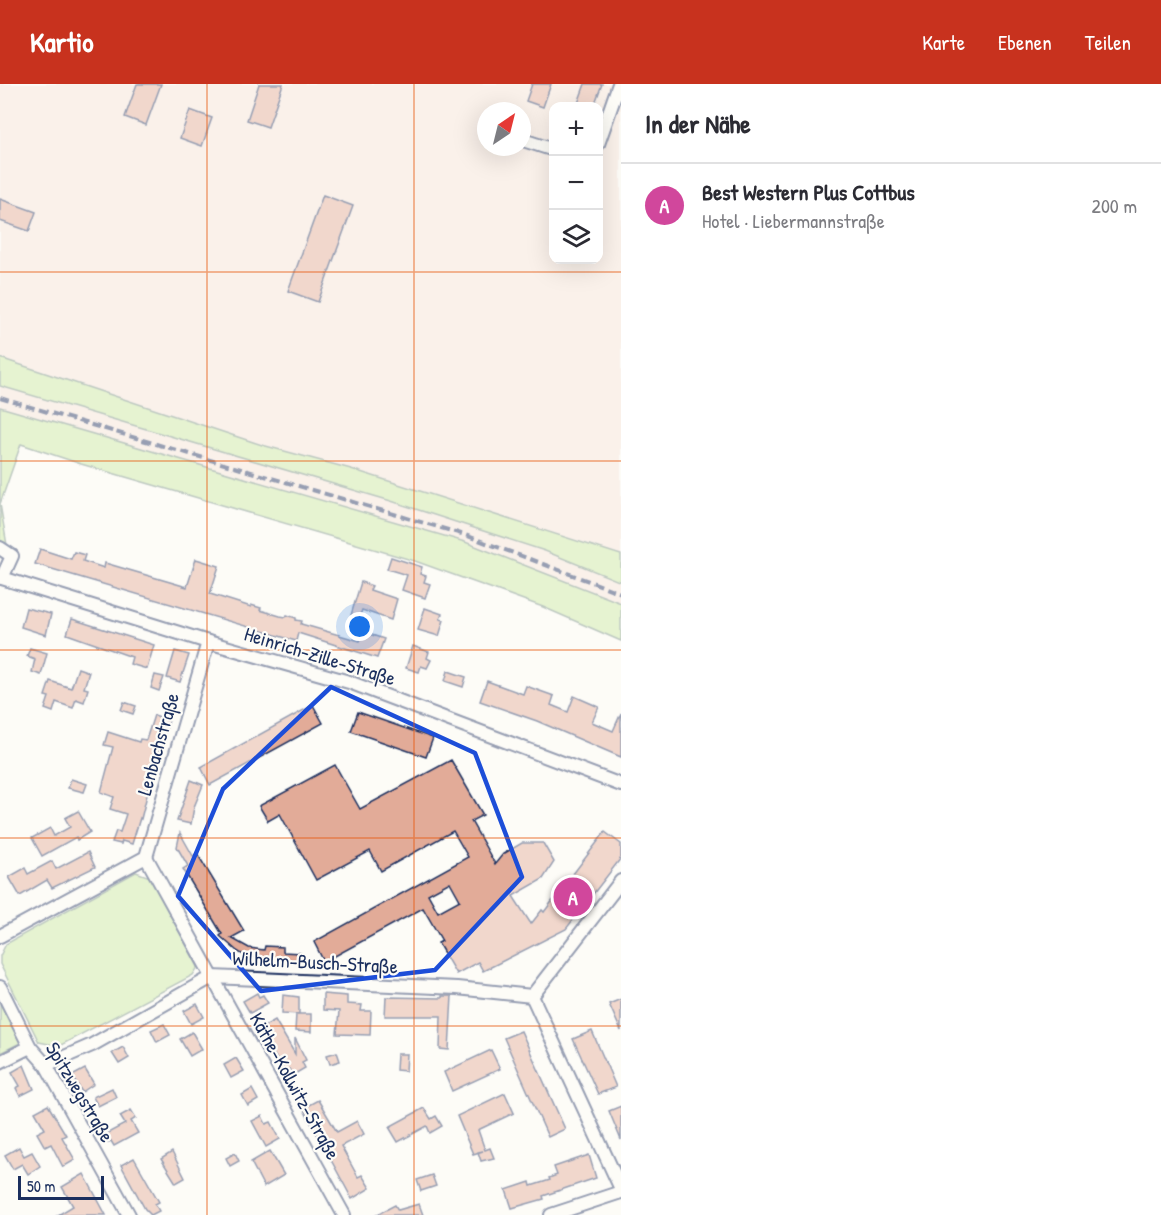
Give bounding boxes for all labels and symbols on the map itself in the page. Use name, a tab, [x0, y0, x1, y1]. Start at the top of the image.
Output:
north arrow	[477, 102, 531, 156]
your location	[345, 612, 374, 641]
street label: Heinrich-Zille-Straße	[241, 620, 399, 691]
street label: Lenbachstraße	[130, 689, 185, 798]
pin: A	[554, 874, 592, 920]
street label: Wilhelm-Busch-Straße	[232, 944, 399, 979]
street label: Käthe-Kollwitz-Straße	[244, 1007, 347, 1164]
street label: Spitzwegstraße	[40, 1037, 121, 1147]
scale bar	[18, 1173, 104, 1200]

